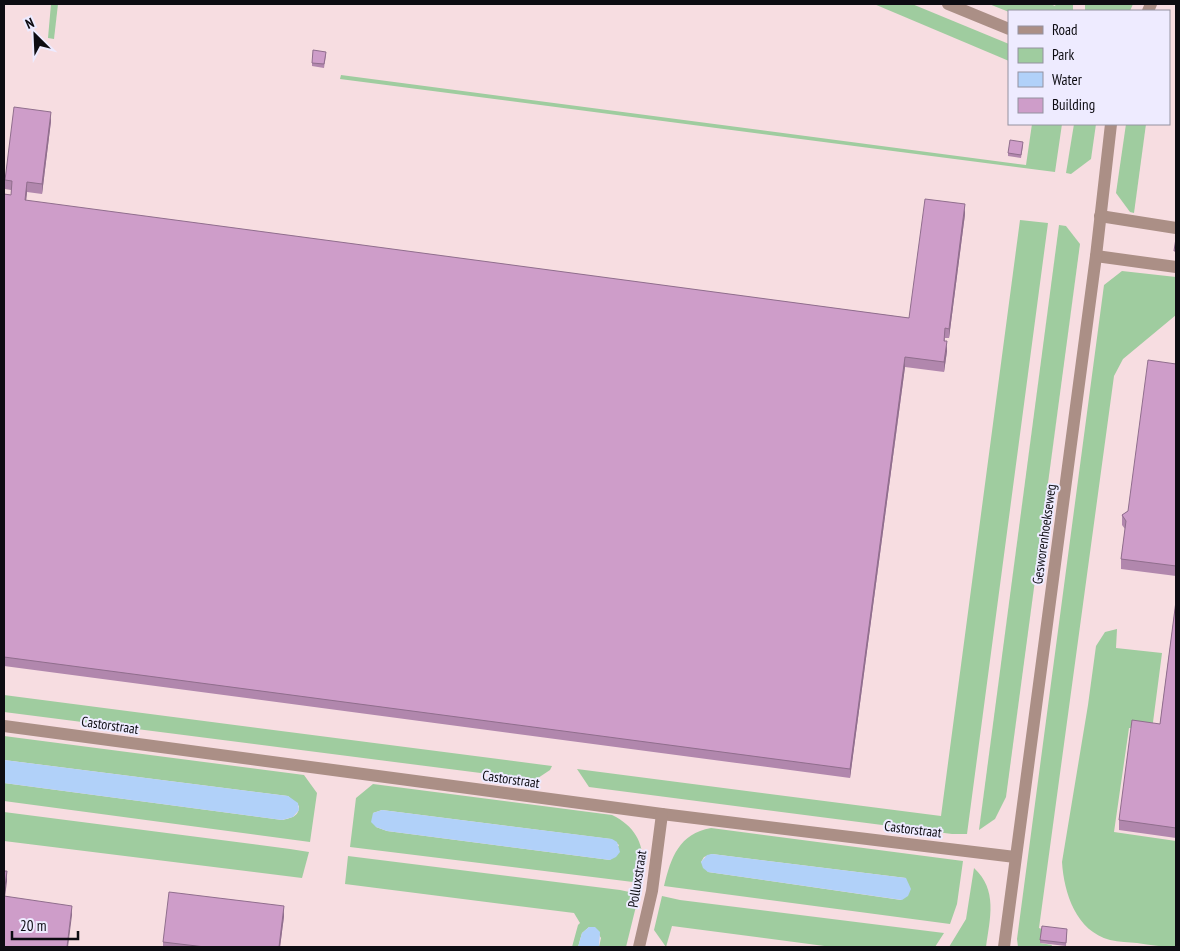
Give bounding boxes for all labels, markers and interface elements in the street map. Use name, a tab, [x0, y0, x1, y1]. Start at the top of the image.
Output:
north arrow	[10, 10, 60, 60]
legend	[1008, 10, 1170, 125]
text: N	[23, 13, 37, 33]
text: Road	[1052, 20, 1078, 39]
text: Park	[1052, 45, 1074, 64]
text: Water	[1052, 70, 1083, 89]
text: Building	[1052, 95, 1095, 114]
street label: Gesworenhoekseweg	[1028, 483, 1060, 585]
street label: Castorstraat	[80, 712, 140, 738]
street label: Castorstraat	[481, 766, 541, 792]
street label: Castorstraat	[883, 817, 943, 841]
street label: Polluxstraat	[624, 849, 650, 909]
scale bar	[12, 908, 79, 940]
text: 20 m	[20, 916, 46, 935]

